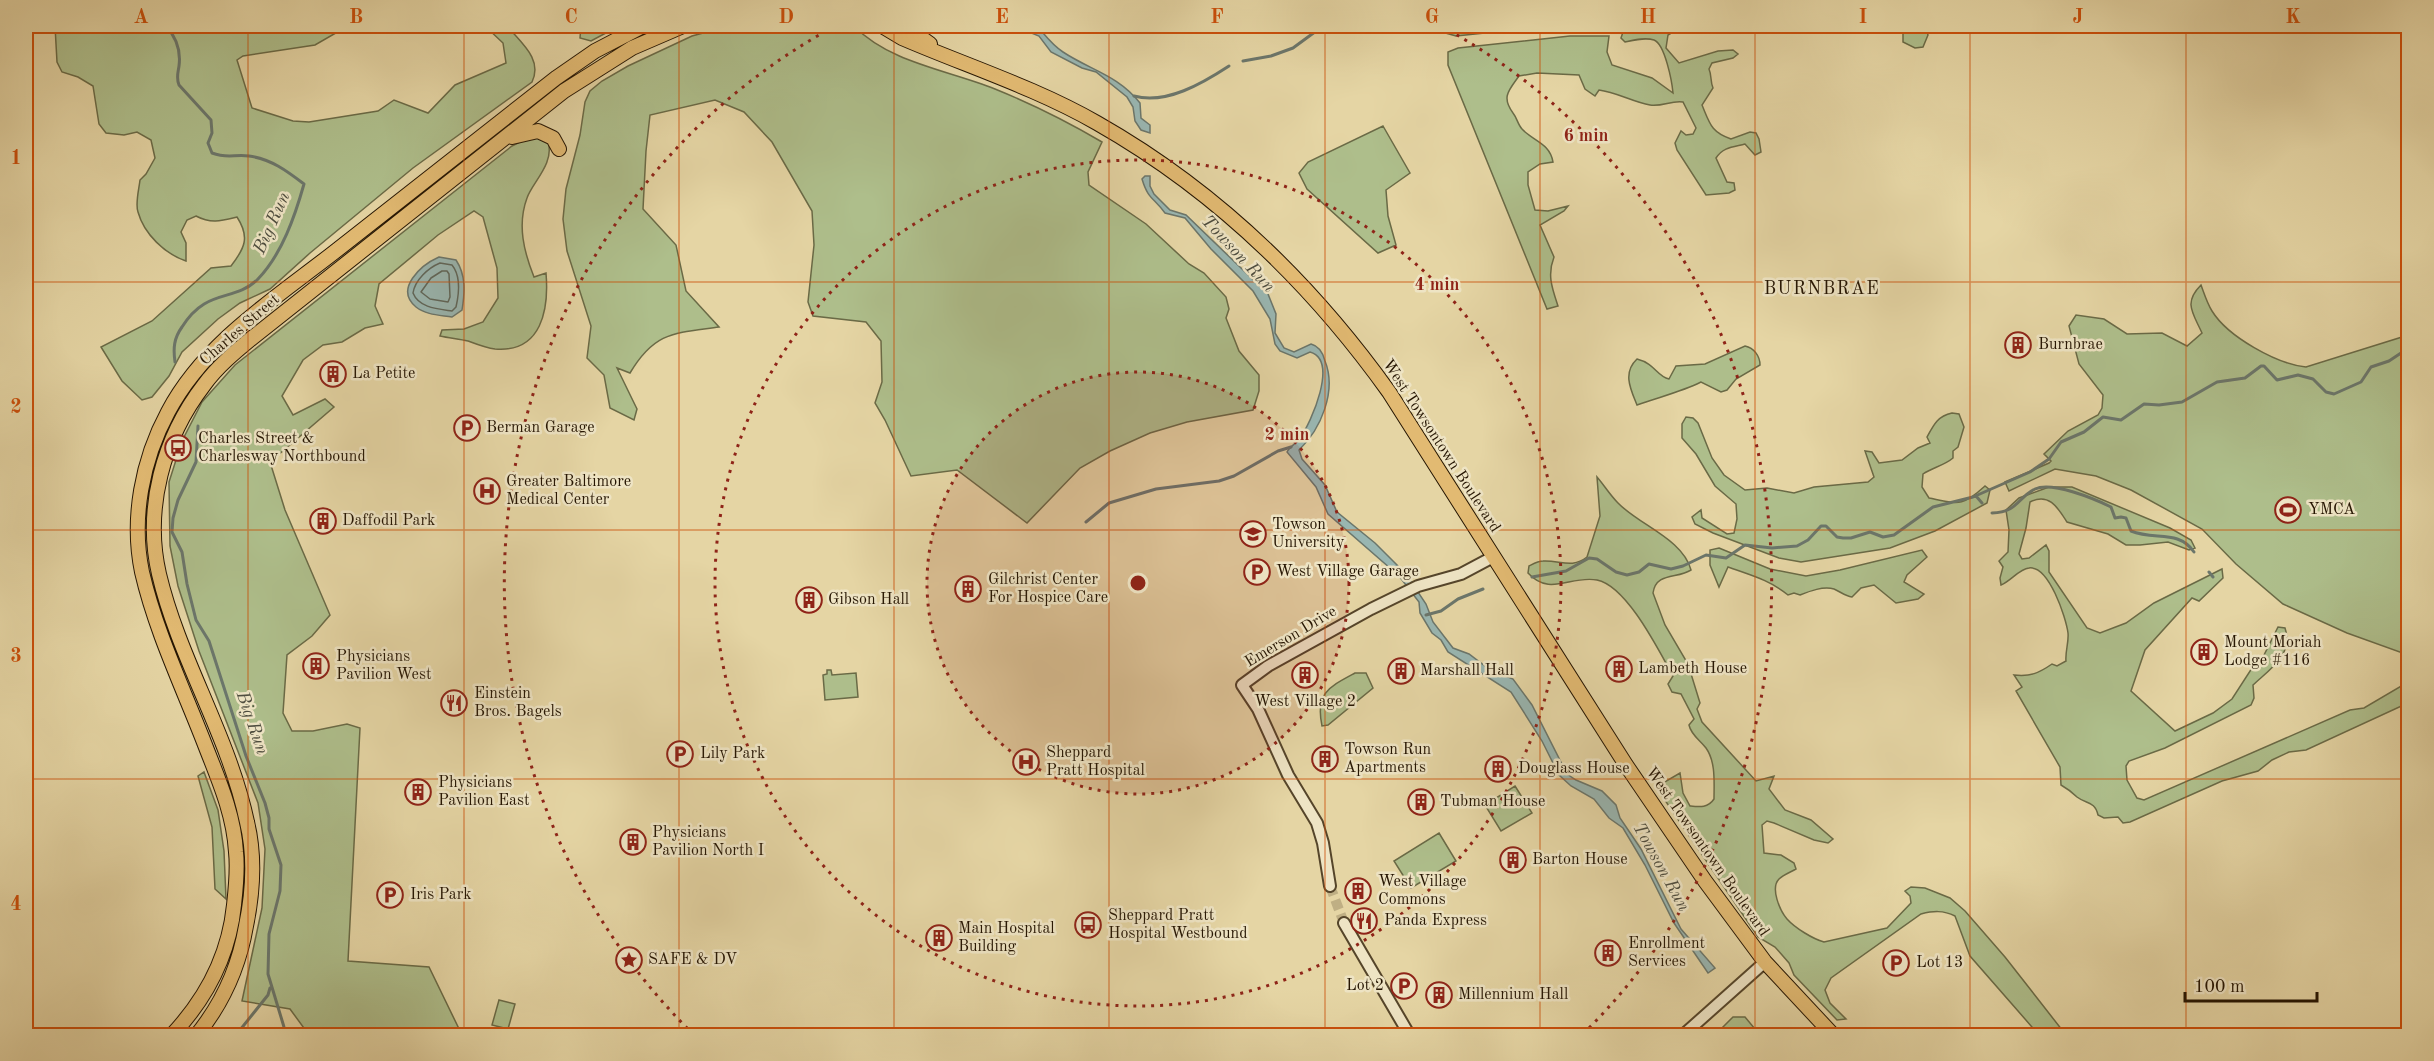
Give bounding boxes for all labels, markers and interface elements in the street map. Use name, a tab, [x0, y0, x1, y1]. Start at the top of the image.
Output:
text: A	[133, 8, 149, 28]
text: B	[349, 8, 363, 28]
text: C	[564, 8, 578, 28]
text: D	[778, 8, 794, 28]
text: E	[995, 8, 1009, 28]
text: F	[1210, 8, 1224, 28]
text: G	[1425, 8, 1439, 28]
text: H	[1640, 8, 1656, 28]
text: I	[1859, 8, 1867, 28]
text: J	[2073, 8, 2084, 28]
text: K	[2285, 8, 2301, 28]
text: 6 min	[1563, 127, 1609, 145]
text: 1	[10, 149, 22, 169]
water label: Big Run	[250, 189, 294, 258]
water label: Towson Run	[1198, 212, 1278, 296]
text: 4 min	[1414, 276, 1460, 294]
district label: BURNBRAE	[1764, 280, 1880, 298]
street label: Charles Street	[197, 291, 283, 369]
building icon: Burnbrae	[2003, 330, 2033, 360]
place label: Burnbrae	[2038, 337, 2103, 353]
street label: West Towsontown Boulevard	[1379, 357, 1503, 535]
building icon: La Petite	[318, 359, 348, 389]
place label: La Petite	[352, 366, 415, 382]
text: 2	[10, 398, 22, 418]
parking icon: Berman Garage	[452, 413, 482, 443]
place label: Berman Garage	[486, 420, 595, 436]
text: 2 min	[1264, 426, 1310, 444]
place label: Charles Street & Charlesway Northbound	[198, 431, 366, 465]
bus stop icon: Charles Street & Charlesway Northbound	[163, 433, 193, 463]
place label: Greater Baltimore Medical Center	[506, 474, 631, 508]
hospital icon: Greater Baltimore Medical Center	[472, 476, 502, 506]
sports icon: YMCA	[2273, 495, 2303, 525]
place label: YMCA	[2308, 502, 2355, 518]
building icon: Daffodil Park	[308, 506, 338, 536]
place label: Daffodil Park	[342, 513, 435, 529]
place label: Towson University	[1272, 517, 1345, 551]
school or university icon: Towson University	[1238, 519, 1268, 549]
parking icon: West Village Garage	[1242, 557, 1272, 587]
place label: West Village Garage	[1276, 564, 1419, 580]
place label: Gilchrist Center For Hospice Care	[988, 572, 1108, 606]
centre of rings	[1128, 573, 1148, 593]
building icon: Gilchrist Center For Hospice Care	[953, 574, 983, 604]
building icon: Gibson Hall	[794, 585, 824, 615]
place label: Gibson Hall	[828, 592, 909, 608]
street label: Emerson Drive	[1242, 603, 1340, 671]
place label: Mount Moriah Lodge #116	[2224, 635, 2322, 669]
building icon: Mount Moriah Lodge #116	[2189, 637, 2219, 667]
text: 3	[10, 647, 22, 667]
place label: Physicians Pavilion West	[336, 649, 432, 683]
building icon: Physicians Pavilion West	[301, 651, 331, 681]
building icon: Lambeth House	[1604, 654, 1634, 684]
building icon: Marshall Hall	[1386, 656, 1416, 686]
building icon: West Village 2	[1290, 660, 1320, 690]
place label: Lambeth House	[1638, 661, 1747, 677]
place label: Marshall Hall	[1420, 663, 1514, 679]
place label: Einstein Bros. Bagels	[474, 686, 562, 720]
water label: Big Run	[232, 688, 271, 757]
restaurant icon: Einstein Bros. Bagels	[439, 688, 469, 718]
place label: West Village 2	[1254, 694, 1356, 710]
parking icon: Lily Park	[665, 739, 695, 769]
place label: Towson Run Apartments	[1344, 742, 1431, 776]
building icon: Towson Run Apartments	[1310, 744, 1340, 774]
place label: Sheppard Pratt Hospital	[1046, 745, 1145, 779]
place label: Lily Park	[700, 746, 765, 762]
hospital icon: Sheppard Pratt Hospital	[1011, 747, 1041, 777]
building icon: Douglass House	[1483, 754, 1513, 784]
place label: Douglass House	[1518, 761, 1630, 777]
street label: West Towsontown Boulevard	[1642, 764, 1772, 940]
place label: Physicians Pavilion East	[438, 775, 530, 809]
building icon: Physicians Pavilion East	[403, 777, 433, 807]
building icon: Tubman House	[1406, 787, 1436, 817]
place label: Tubman House	[1440, 794, 1545, 810]
water label: Towson Run	[1629, 820, 1693, 914]
place label: Physicians Pavilion North I	[652, 825, 764, 859]
building icon: Physicians Pavilion North I	[618, 827, 648, 857]
building icon: Barton House	[1498, 845, 1528, 875]
place label: Barton House	[1532, 852, 1628, 868]
place label: West Village Commons	[1378, 874, 1466, 908]
building icon: West Village Commons	[1343, 876, 1373, 906]
parking icon: Iris Park	[375, 880, 405, 910]
place label: Iris Park	[410, 887, 472, 903]
text: 4	[10, 895, 22, 915]
restaurant icon: Panda Express	[1349, 906, 1379, 936]
place label: Sheppard Pratt Hospital Westbound	[1108, 908, 1248, 942]
bus stop icon: Sheppard Pratt Hospital Westbound	[1073, 910, 1103, 940]
place label: Panda Express	[1384, 913, 1487, 929]
place label: Main Hospital Building	[958, 921, 1055, 955]
building icon: Main Hospital Building	[924, 923, 954, 953]
place label: Enrollment Services	[1628, 936, 1706, 970]
building icon: Enrollment Services	[1593, 938, 1623, 968]
place icon: SAFE & DV	[614, 945, 644, 975]
parking icon: Lot 13	[1881, 948, 1911, 978]
place label: SAFE & DV	[648, 952, 737, 968]
place label: Lot 13	[1916, 955, 1963, 971]
scale bar	[2185, 965, 2317, 1003]
parking icon: Lot 2	[1389, 971, 1419, 1001]
place label: Lot 2	[1346, 978, 1384, 994]
text: 100 m	[2194, 978, 2245, 996]
building icon: Millennium Hall	[1424, 980, 1454, 1010]
place label: Millennium Hall	[1458, 987, 1568, 1003]

